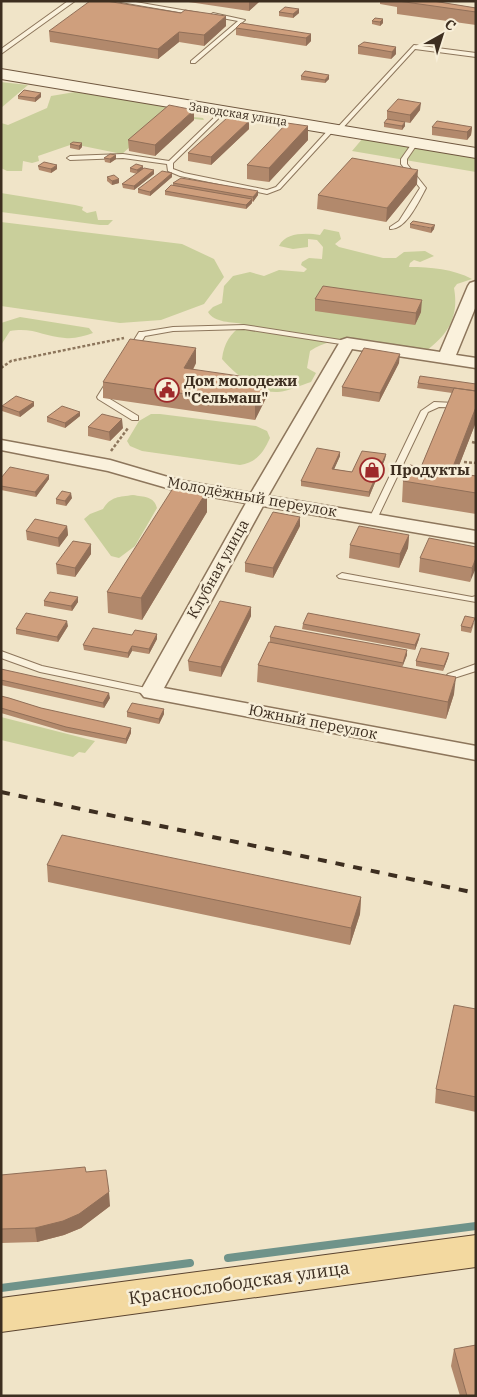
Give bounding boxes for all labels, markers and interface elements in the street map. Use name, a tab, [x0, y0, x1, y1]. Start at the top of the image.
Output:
north arrow	[417, 10, 467, 60]
text: С	[441, 15, 459, 35]
street label: Заводская улица	[188, 98, 289, 129]
place label: Дом молодежи "Сельмаш"	[184, 371, 297, 407]
public building icon: Дом молодежи "Сельмаш"	[154, 377, 180, 403]
shop icon: Продукты	[359, 457, 385, 483]
place label: Продукты	[390, 460, 470, 479]
street label: Молодёжный переулок	[166, 472, 339, 521]
street label: Клубная улица	[182, 516, 253, 622]
street label: Южный переулок	[247, 700, 379, 743]
street label: Краснослободская улица	[127, 1256, 351, 1309]

